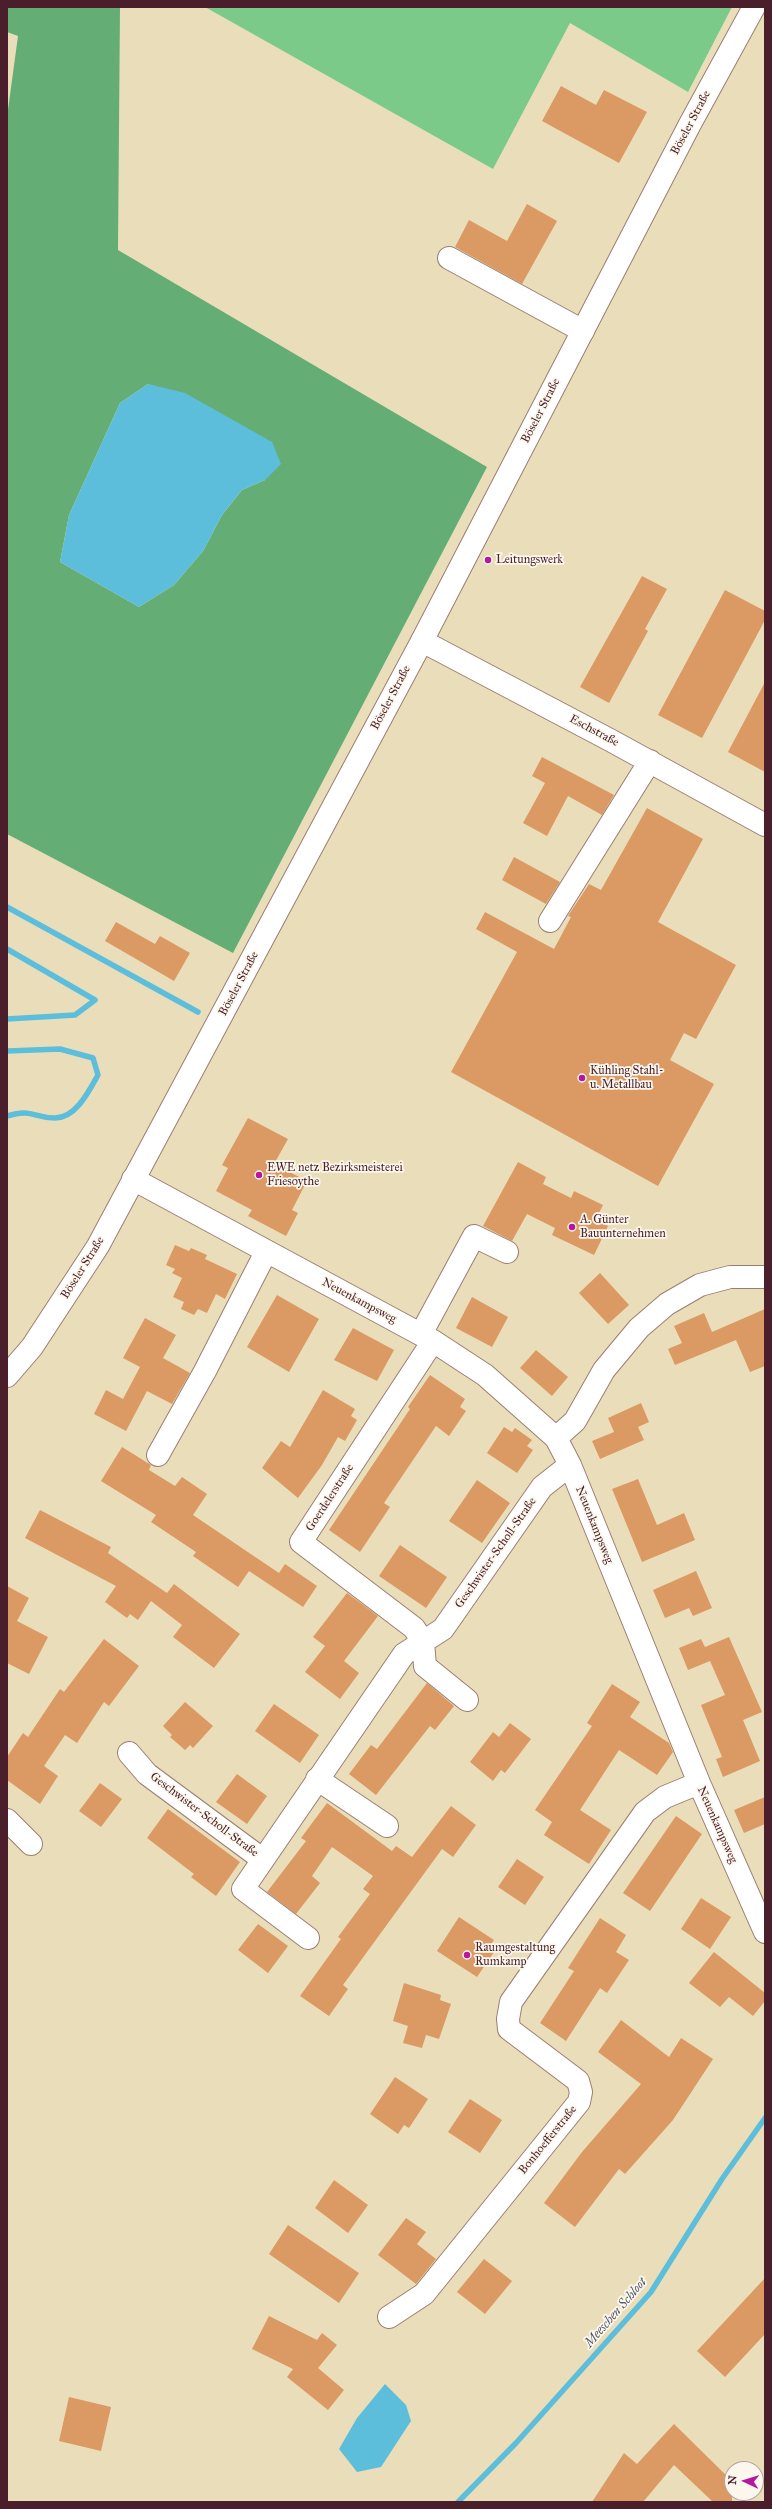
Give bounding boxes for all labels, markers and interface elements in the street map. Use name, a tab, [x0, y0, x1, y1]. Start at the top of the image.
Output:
street label: Böseler Straße	[668, 88, 714, 158]
street label: Böseler Straße	[519, 376, 563, 446]
place label: Leitungswerk	[496, 553, 563, 567]
marker: Leitungswerk	[483, 555, 493, 565]
street label: Böseler Straße	[368, 663, 414, 733]
street label: Eschstraße	[567, 712, 621, 750]
street label: Böseler Straße	[216, 949, 262, 1019]
place label: Kühling Stahl- u. Metallbau	[590, 1064, 664, 1092]
marker: Kühling Stahl- u. Metallbau	[577, 1073, 587, 1083]
place label: EWE netz Bezirksmeisterei Friesoythe	[267, 1161, 403, 1189]
marker: EWE netz Bezirksmeisterei Friesoythe	[254, 1170, 264, 1180]
place label: A. Günter Bauunternehmen	[580, 1213, 666, 1241]
marker: A. Günter Bauunternehmen	[567, 1222, 577, 1232]
street label: Böseler Straße	[58, 1234, 108, 1302]
street label: Neuenkampsweg	[319, 1275, 399, 1327]
street label: Goerdelerstraße	[303, 1462, 357, 1534]
street label: Neuenkampsweg	[572, 1484, 616, 1566]
street label: Geschwister-Scholl-Straße	[452, 1495, 540, 1611]
street label: Geschwister-Scholl-Straße	[147, 1770, 261, 1860]
street label: Neuenkampsweg	[694, 1784, 740, 1866]
place label: Raumgestaltung Rumkamp	[475, 1941, 555, 1969]
marker: Raumgestaltung Rumkamp	[462, 1950, 472, 1960]
street label: Bonhoefferstraße	[516, 2103, 580, 2177]
water label: Meeschen Schloot	[582, 2275, 650, 2351]
north arrow	[724, 2461, 764, 2501]
text: N	[726, 2475, 739, 2485]

